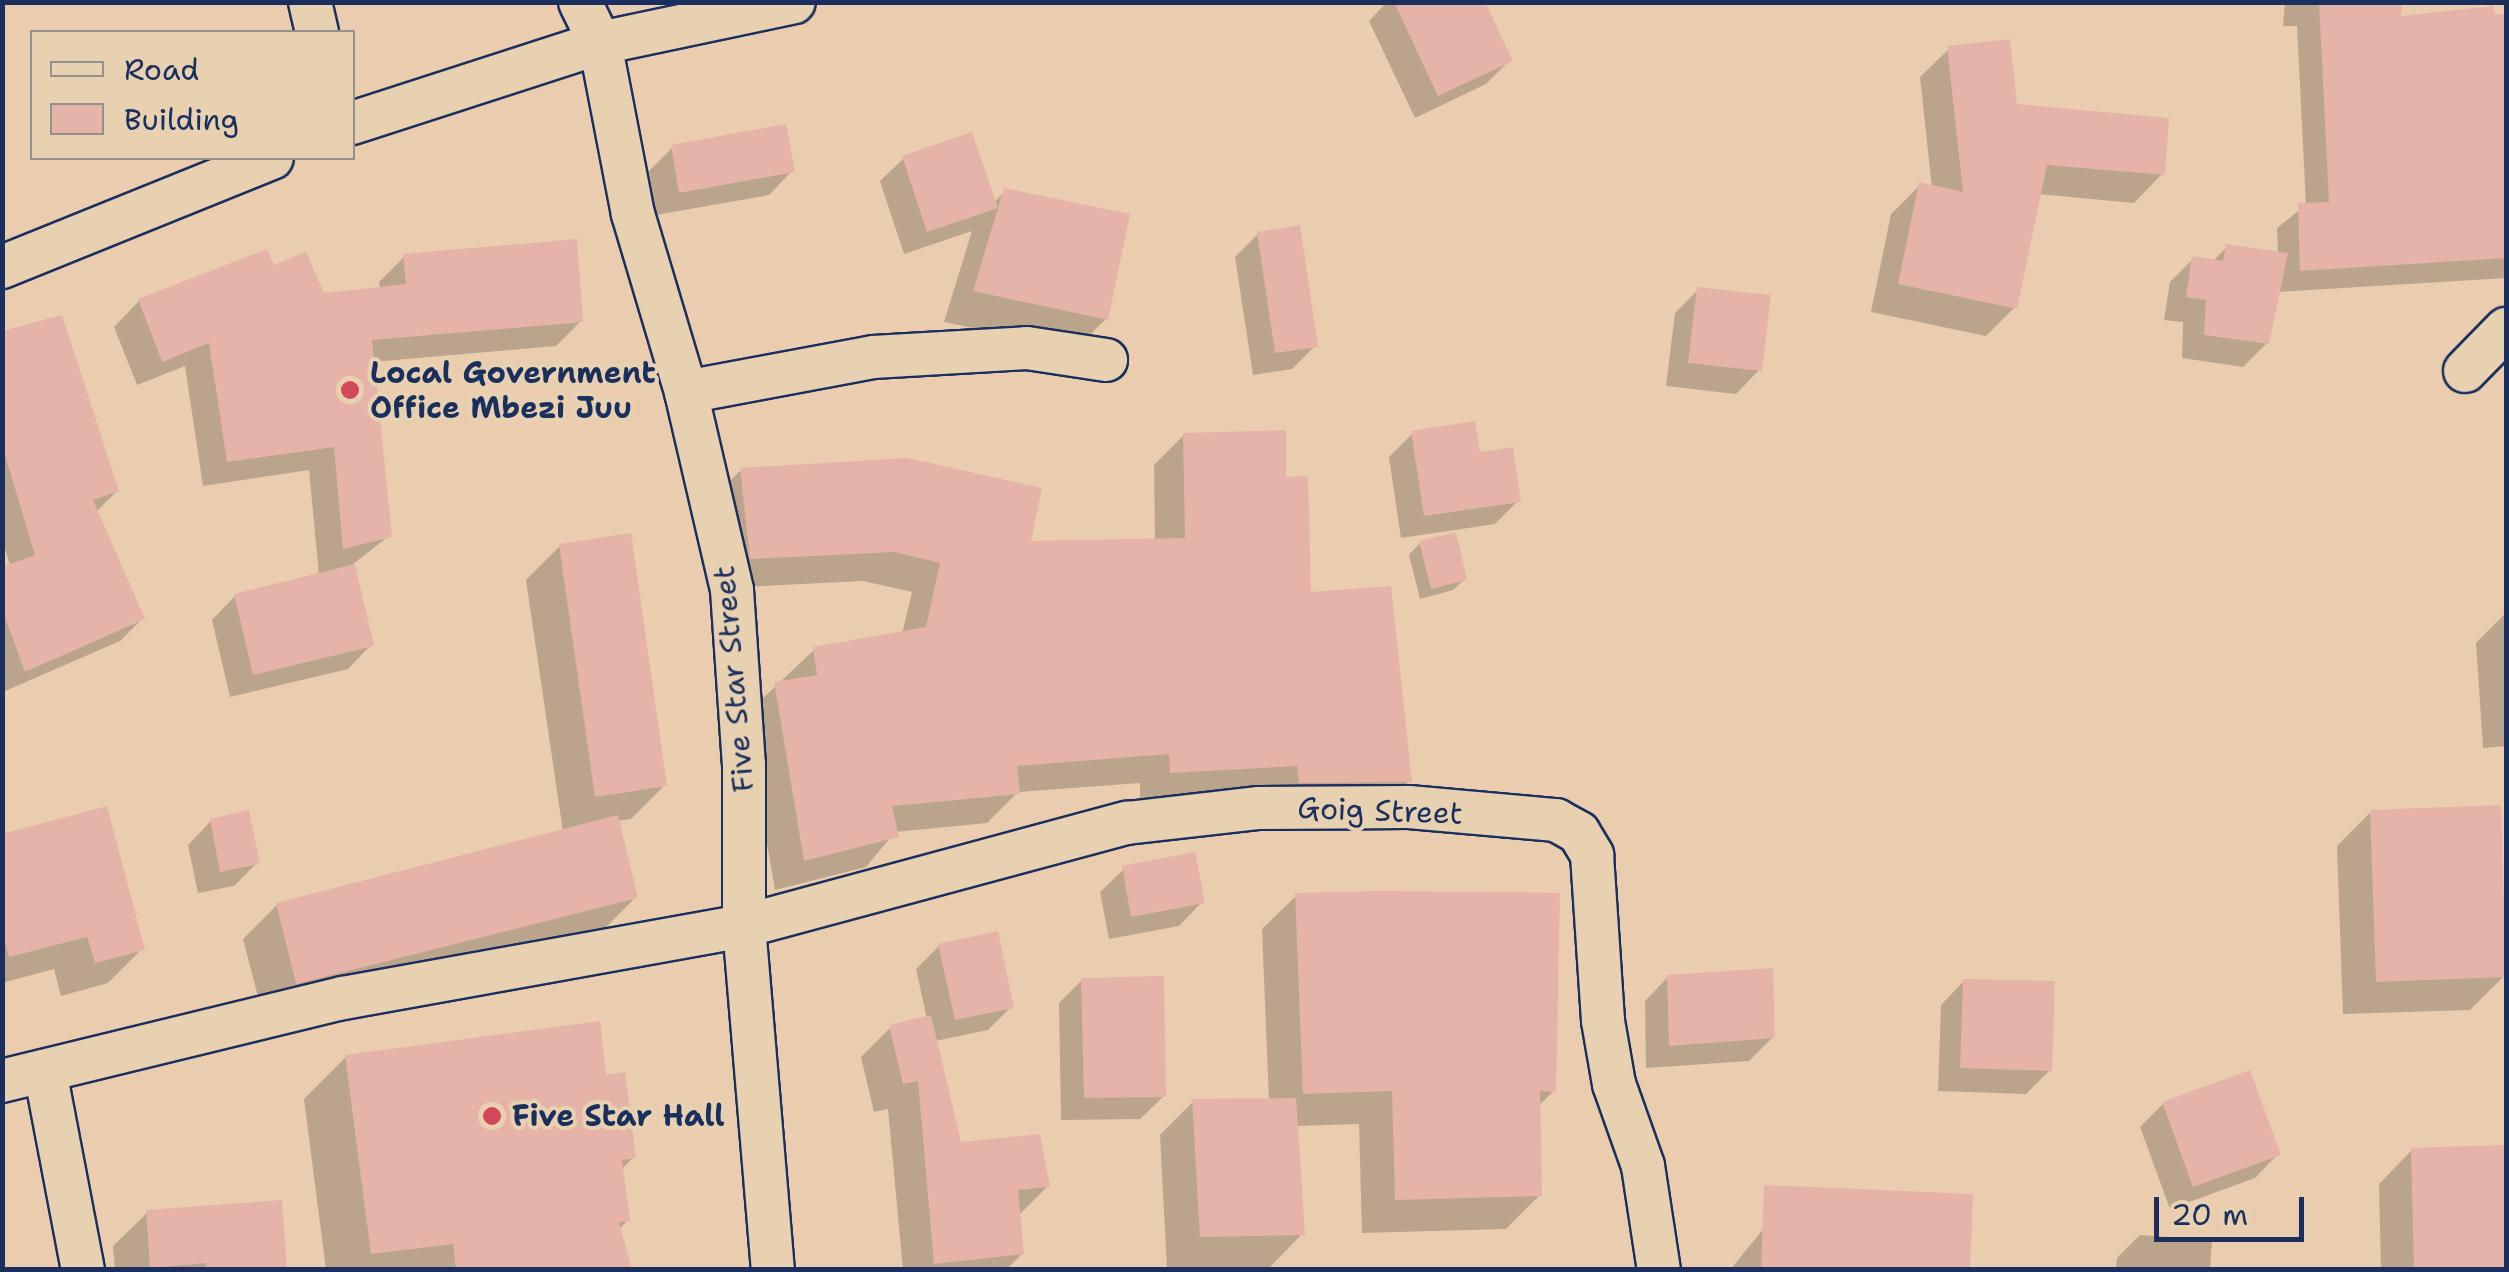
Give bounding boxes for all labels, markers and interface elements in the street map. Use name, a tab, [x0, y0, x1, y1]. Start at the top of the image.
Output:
legend	[30, 30, 355, 160]
text: Road	[124, 49, 199, 90]
text: Building	[124, 99, 239, 140]
place label: Local Government Office Mbezi Juu	[370, 355, 656, 426]
marker: Local Government Office Mbezi Juu	[339, 379, 361, 401]
street label: Five Star Street	[706, 564, 762, 794]
street label: Goig Street	[1297, 790, 1463, 832]
place label: Five Star Hall	[512, 1098, 725, 1134]
marker: Five Star Hall	[481, 1105, 503, 1127]
scale bar	[2159, 1177, 2309, 1239]
text: 20 m	[2171, 1194, 2248, 1235]

